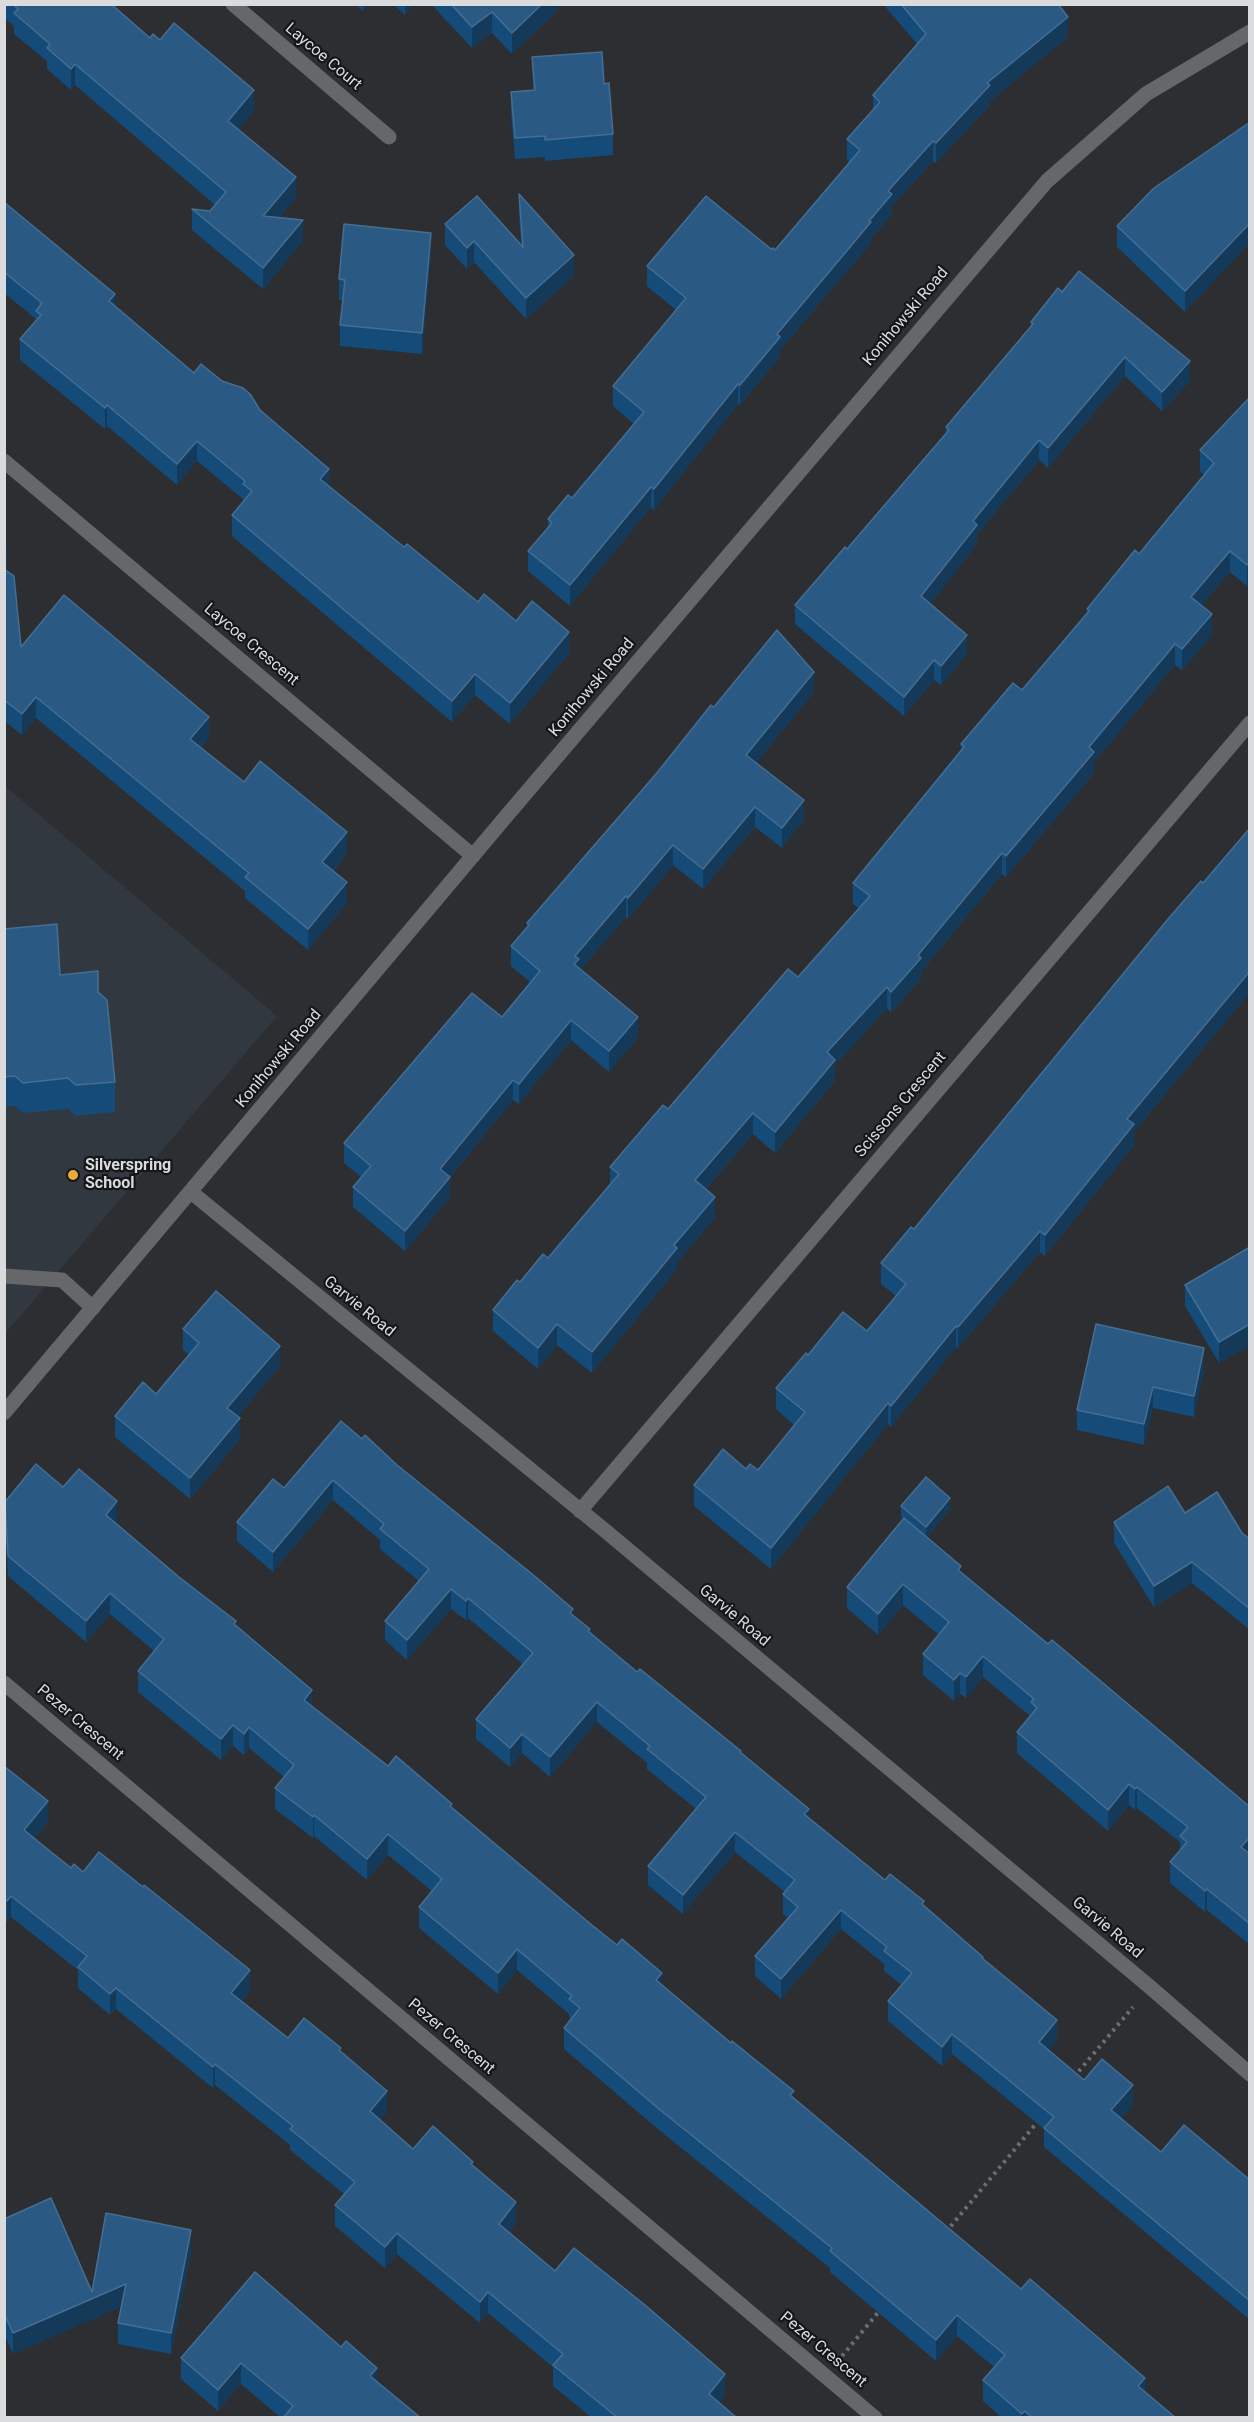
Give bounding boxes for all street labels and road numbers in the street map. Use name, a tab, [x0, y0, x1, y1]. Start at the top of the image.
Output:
street label: Laycoe Court	[281, 19, 365, 95]
street label: Konihowski Road	[859, 264, 953, 370]
street label: Laycoe Crescent	[200, 600, 302, 690]
street label: Konihowski Road	[545, 635, 639, 741]
street label: Konihowski Road	[232, 1006, 326, 1112]
street label: Scissons Crescent	[851, 1048, 951, 1162]
street label: Garvie Road	[320, 1272, 398, 1342]
street label: Garvie Road	[695, 1581, 773, 1651]
street label: Pezer Crescent	[33, 1681, 127, 1765]
street label: Garvie Road	[1068, 1893, 1146, 1963]
street label: Pezer Crescent	[404, 1995, 498, 2079]
street label: Pezer Crescent	[776, 2308, 870, 2392]

